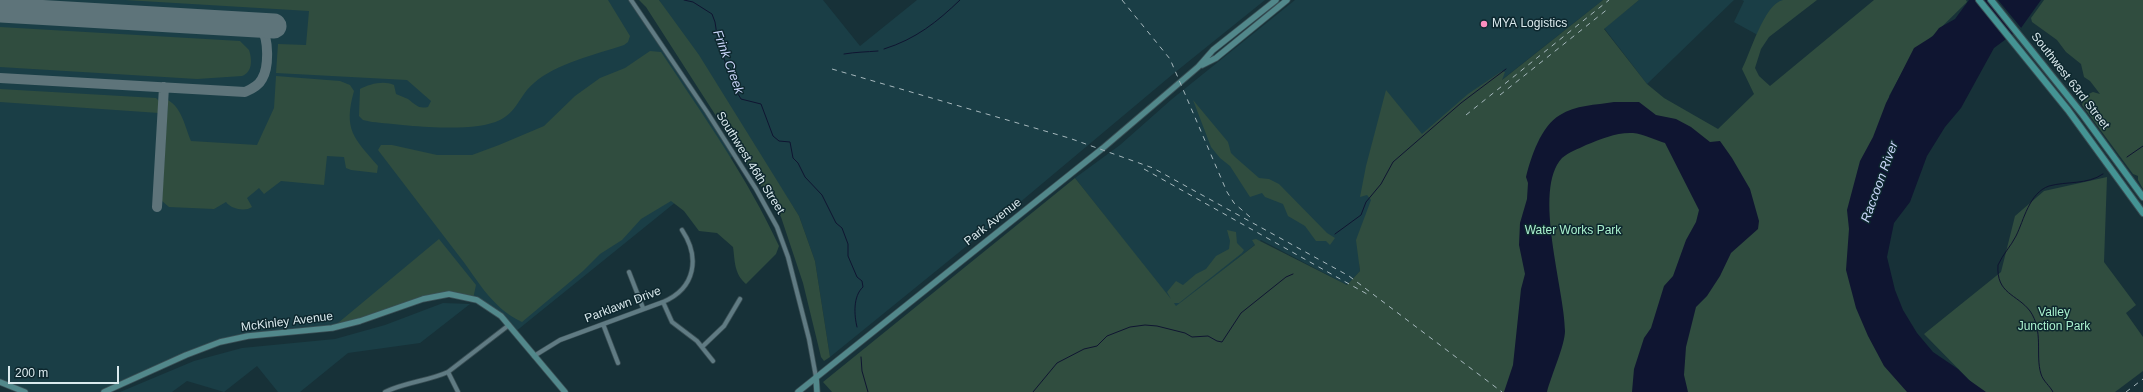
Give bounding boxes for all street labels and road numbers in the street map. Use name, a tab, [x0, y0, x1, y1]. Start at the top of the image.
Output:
street label: Southwest 63rd Street	[2028, 30, 2112, 132]
street label: Southwest 46th Street	[713, 109, 787, 217]
street label: Park Avenue	[962, 195, 1024, 249]
street label: Parklawn Drive	[583, 284, 663, 326]
street label: McKinley Avenue	[240, 309, 334, 335]

